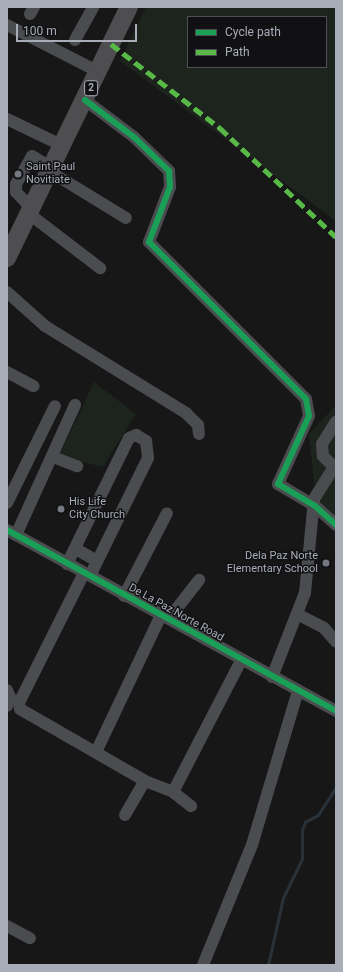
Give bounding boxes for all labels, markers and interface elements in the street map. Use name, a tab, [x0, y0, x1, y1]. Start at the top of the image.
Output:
scale bar	[18, 16, 139, 42]
legend	[187, 16, 327, 68]
text: 100 m	[23, 24, 57, 38]
text: Cycle path	[225, 25, 281, 39]
text: Path	[225, 45, 250, 59]
road number: 2	[84, 80, 98, 96]
place label: Saint Paul Novitiate	[26, 161, 75, 187]
marker: Saint Paul Novitiate	[13, 169, 23, 179]
place label: His Life City Church	[69, 496, 125, 522]
marker: His Life City Church	[56, 504, 66, 514]
place label: Dela Paz Norte Elementary School	[227, 550, 318, 576]
marker: Dela Paz Norte Elementary School	[321, 558, 331, 568]
street label: De La Paz Norte Road	[126, 581, 226, 645]

